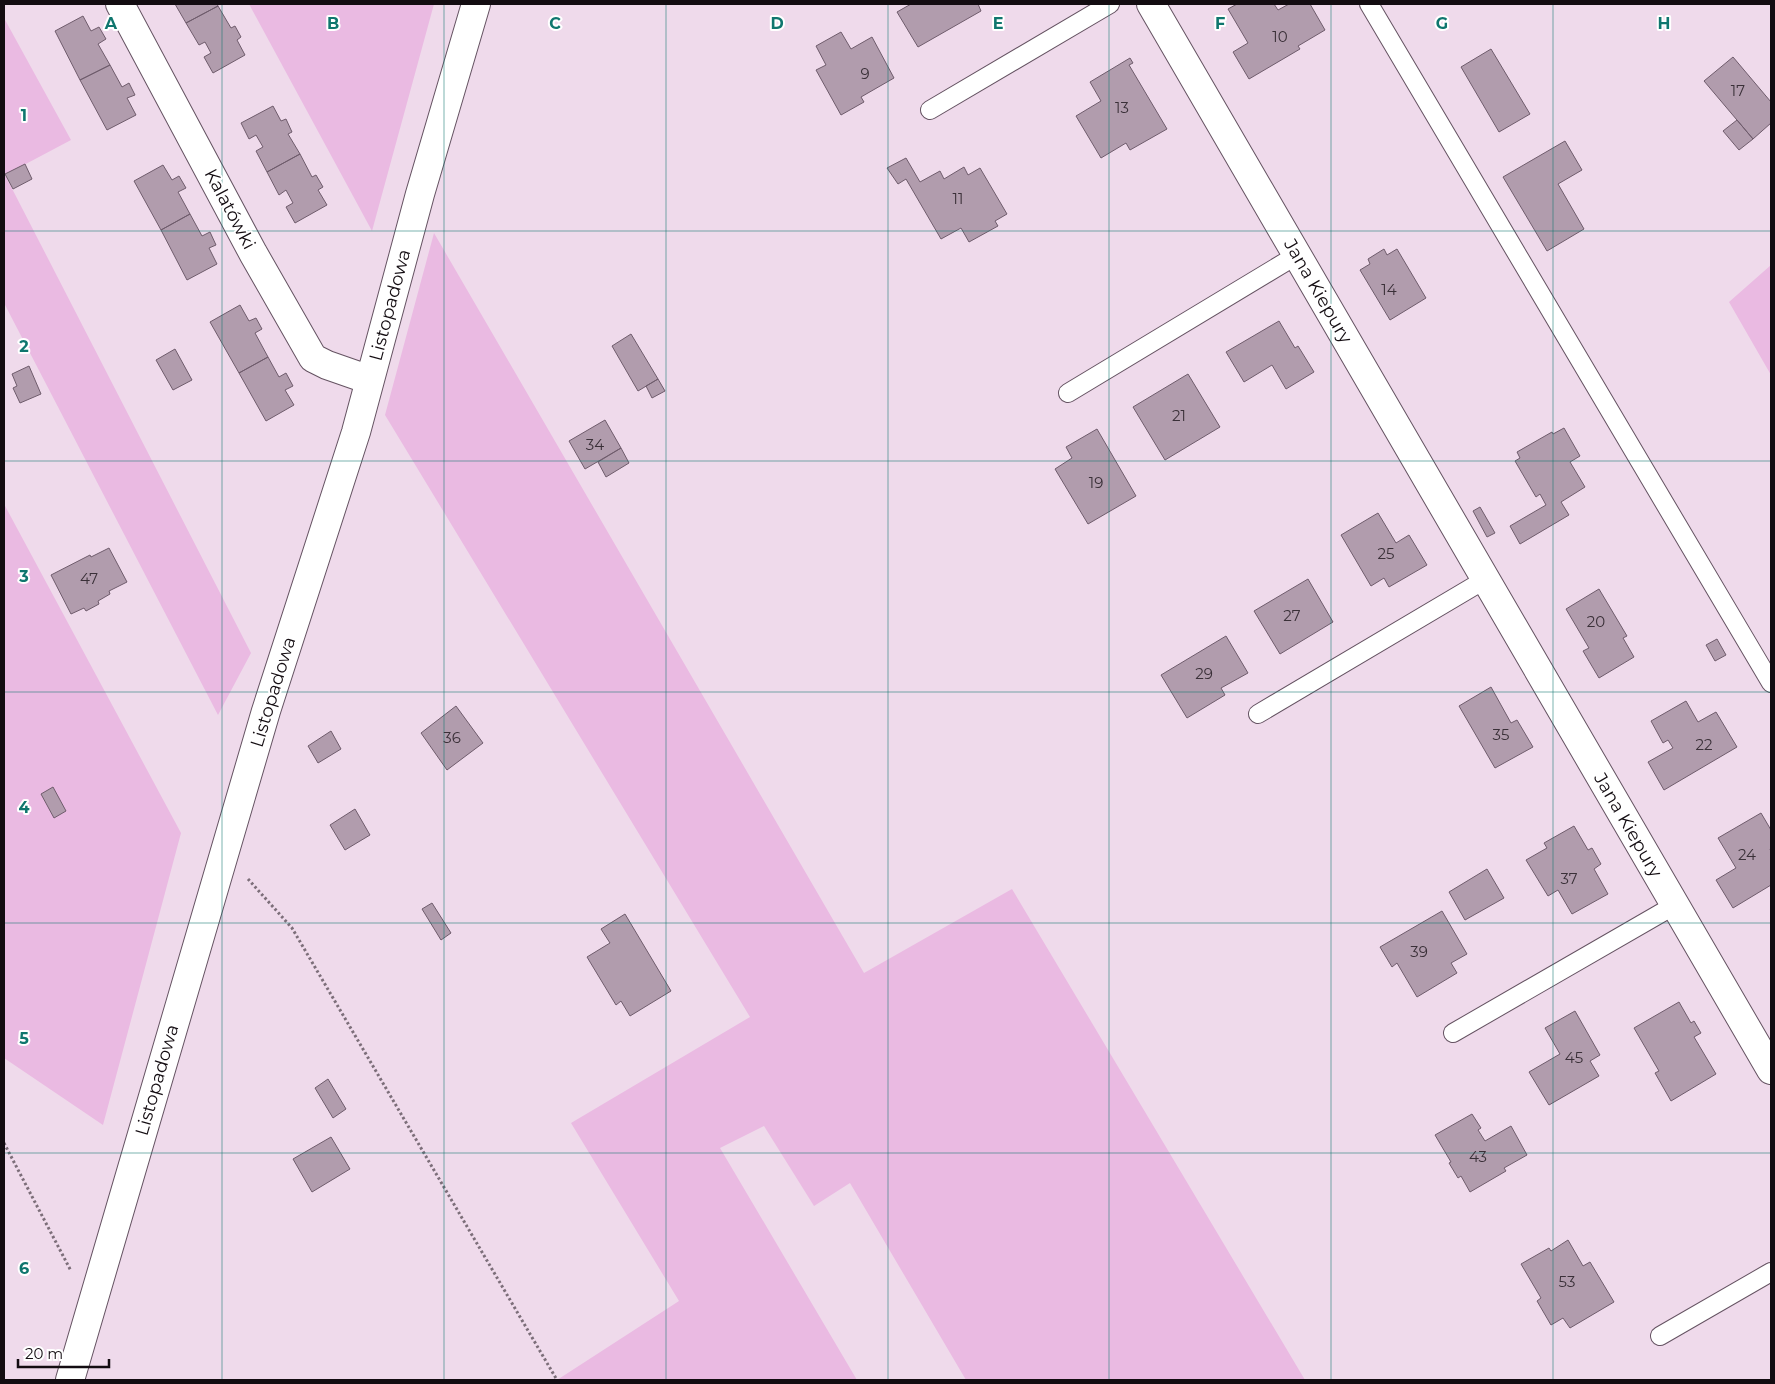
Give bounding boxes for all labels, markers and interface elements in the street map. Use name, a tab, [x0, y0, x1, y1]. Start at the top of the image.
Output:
text: A	[104, 14, 118, 33]
text: B	[327, 14, 339, 33]
text: C	[549, 14, 561, 33]
text: D	[770, 14, 784, 33]
text: E	[993, 14, 1003, 33]
text: F	[1215, 14, 1225, 33]
text: G	[1436, 14, 1448, 33]
text: H	[1658, 14, 1670, 33]
house number: 10	[1272, 27, 1288, 46]
house number: 9	[860, 64, 870, 83]
house number: 17	[1731, 81, 1745, 100]
house number: 13	[1115, 98, 1129, 117]
text: 1	[21, 106, 27, 125]
street label: Kalatówki	[200, 165, 260, 253]
house number: 11	[953, 189, 963, 208]
street label: Jana Kiepury	[1279, 234, 1357, 347]
street label: Listopadowa	[365, 247, 415, 363]
house number: 14	[1381, 280, 1397, 299]
text: 2	[19, 337, 29, 356]
house number: 21	[1172, 406, 1186, 425]
house number: 34	[586, 435, 604, 454]
house number: 19	[1089, 473, 1103, 492]
house number: 25	[1377, 544, 1395, 563]
text: 3	[18, 567, 29, 586]
house number: 47	[80, 569, 98, 588]
house number: 27	[1283, 606, 1301, 625]
house number: 20	[1587, 612, 1605, 631]
street label: Listopadowa	[246, 634, 300, 750]
house number: 29	[1195, 664, 1213, 683]
house number: 35	[1493, 725, 1509, 744]
house number: 36	[443, 728, 461, 747]
house number: 22	[1695, 735, 1713, 754]
street label: Jana Kiepury	[1589, 768, 1667, 881]
text: 4	[18, 798, 30, 817]
house number: 24	[1738, 845, 1756, 864]
house number: 37	[1560, 869, 1578, 888]
house number: 39	[1410, 942, 1428, 961]
street label: Listopadowa	[131, 1022, 183, 1138]
text: 5	[19, 1029, 29, 1048]
house number: 45	[1565, 1048, 1583, 1067]
house number: 43	[1469, 1147, 1487, 1166]
text: 6	[19, 1259, 29, 1278]
house number: 53	[1559, 1272, 1575, 1291]
scale bar	[18, 1336, 109, 1368]
text: 20 m	[25, 1344, 63, 1363]

